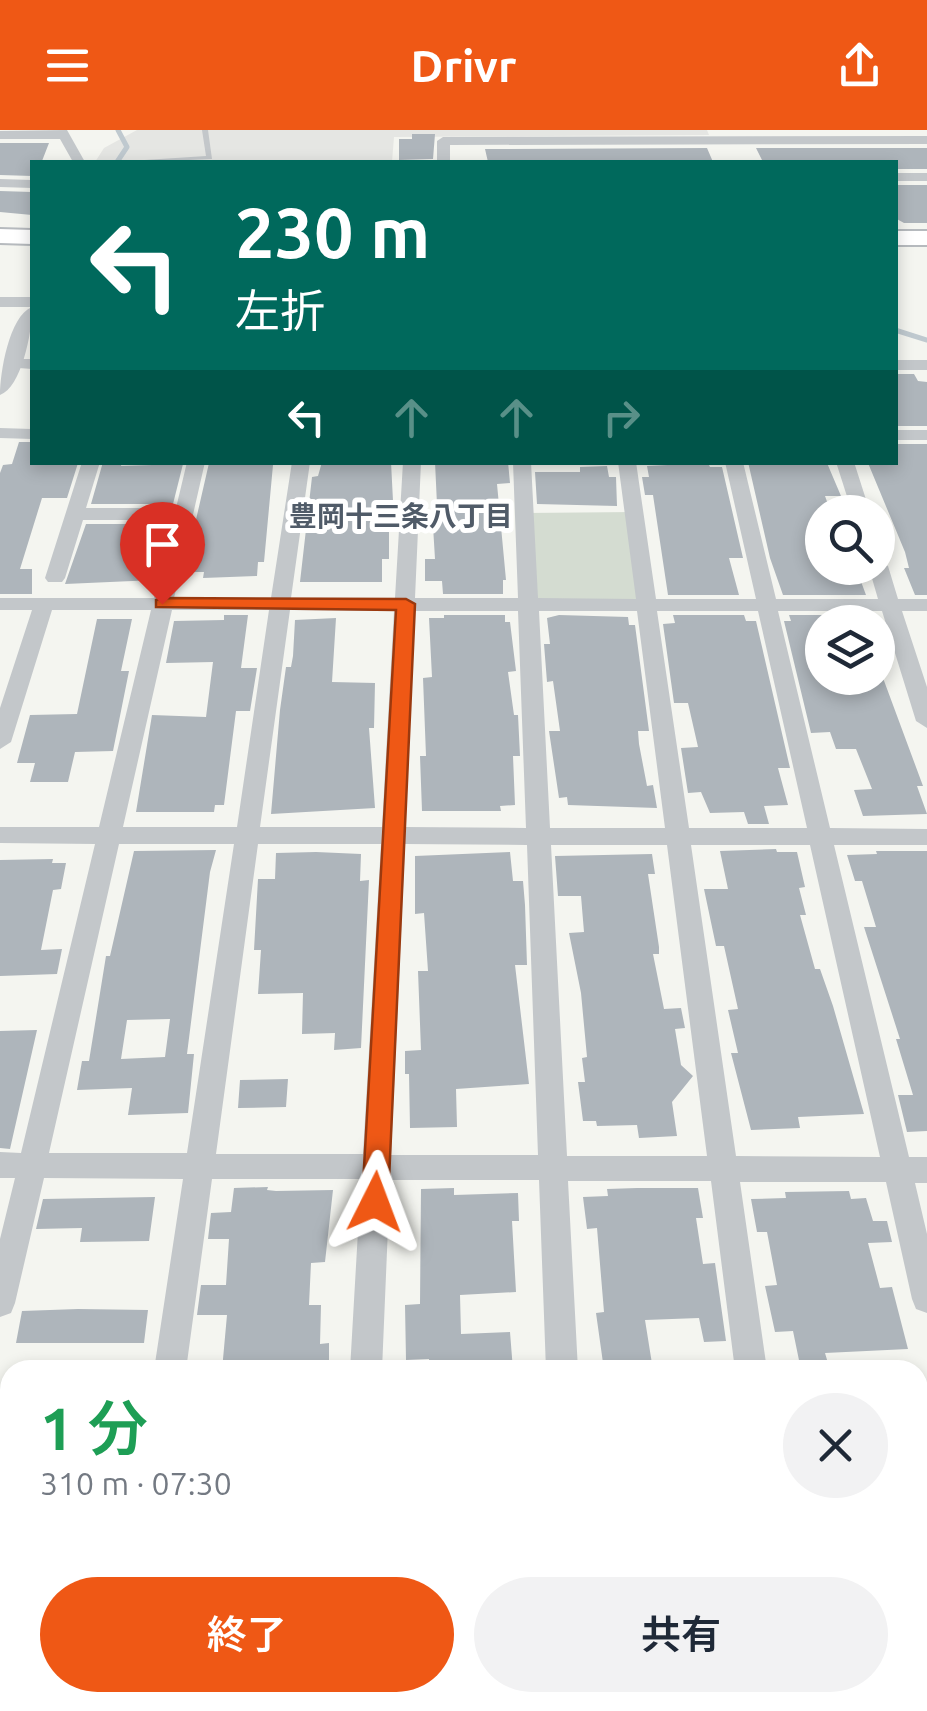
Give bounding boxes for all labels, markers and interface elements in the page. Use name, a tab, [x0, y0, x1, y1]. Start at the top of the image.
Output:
icon: menu	[40, 38, 95, 93]
icon: share	[832, 38, 887, 93]
text: Drivr	[411, 40, 516, 91]
text: 230 m	[235, 193, 430, 271]
icon: left	[70, 200, 200, 330]
text: 左折	[235, 285, 325, 336]
icon: left	[279, 390, 334, 445]
icon: ahead	[384, 390, 439, 445]
icon: ahead	[489, 390, 544, 445]
icon: right	[594, 390, 649, 445]
map controls	[805, 495, 895, 695]
button: search	[805, 495, 895, 585]
district label: 豊岡十三条八丁目	[289, 500, 513, 531]
pin	[120, 502, 205, 605]
icon: arrive	[135, 517, 190, 572]
button: layers	[805, 605, 895, 695]
position arrow	[323, 1150, 427, 1254]
button: close	[783, 1393, 888, 1498]
text: 1 分	[40, 1394, 148, 1461]
text: 310 m · 07:30	[40, 1465, 232, 1501]
button: 終了	[40, 1577, 454, 1692]
button: 共有	[474, 1577, 888, 1692]

